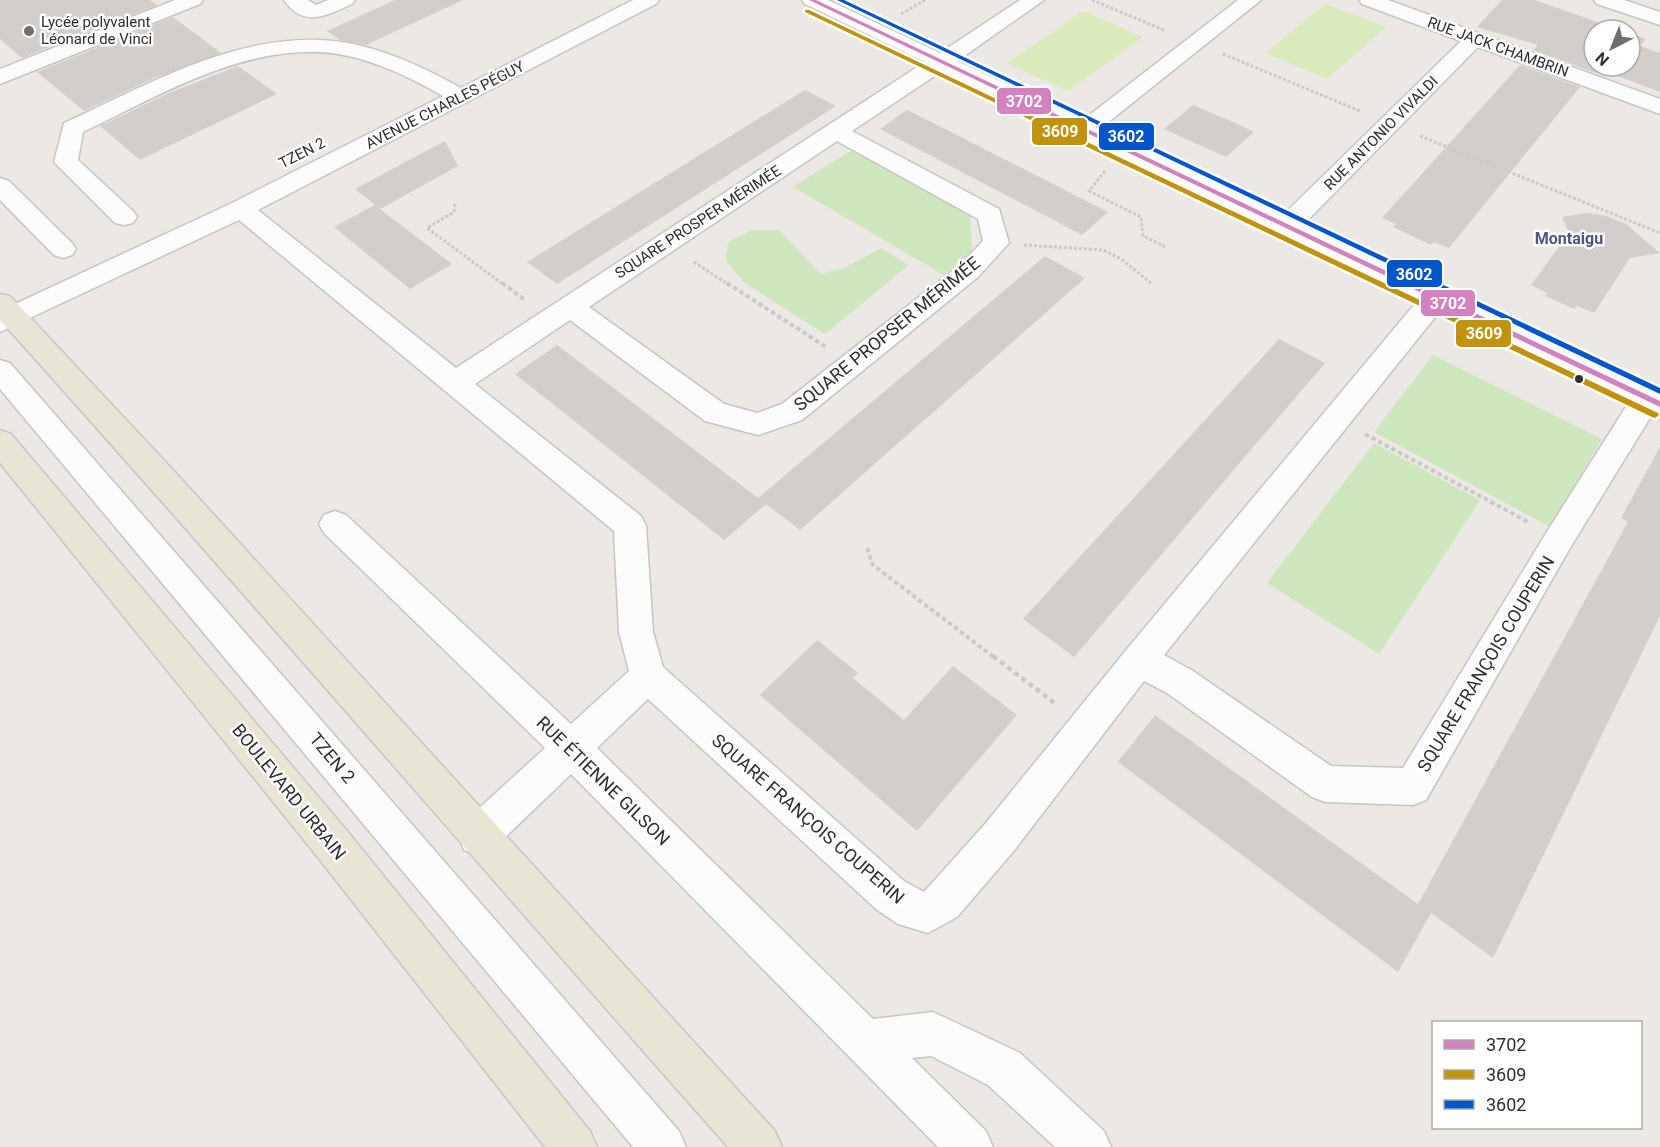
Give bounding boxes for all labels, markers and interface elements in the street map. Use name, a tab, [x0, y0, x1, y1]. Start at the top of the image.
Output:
place label: Lycée polyvalent Léonard de Vinci	[41, 13, 152, 48]
street label: RUE JACK CHAMBRIN	[1425, 13, 1571, 81]
north arrow	[1582, 18, 1642, 78]
marker: Lycée polyvalent Léonard de Vinci	[22, 24, 36, 38]
text: N	[1592, 48, 1613, 70]
street label: AVENUE CHARLES PÉGUY	[363, 57, 527, 153]
street label: RUE ANTONIO VIVALDI	[1320, 72, 1442, 194]
line badge: 3702	[996, 87, 1052, 115]
text: 3702	[1006, 92, 1042, 111]
line badge: 3609	[1031, 117, 1088, 146]
text: 3609	[1042, 122, 1078, 141]
line badge: 3602	[1098, 122, 1155, 151]
text: 3602	[1108, 127, 1144, 146]
street label: TZEN 2	[276, 134, 328, 172]
street label: SQUARE PROSPER MÉRIMÉE	[612, 161, 785, 282]
district label: Montaigu	[1535, 229, 1603, 248]
street label: SQUARE PROPSER MÉRIMÉE	[790, 252, 984, 415]
line badge: 3602	[1386, 259, 1443, 288]
text: 3602	[1396, 265, 1432, 284]
line badge: 3702	[1420, 289, 1476, 317]
text: 3702	[1430, 294, 1466, 313]
line badge: 3609	[1455, 319, 1512, 348]
text: 3609	[1466, 324, 1502, 343]
unlabelled marker	[1573, 373, 1585, 385]
street label: SQUARE FRANÇOIS COUPERIN	[1413, 552, 1558, 775]
street label: RUE ÉTIENNE GILSON	[532, 712, 674, 850]
street label: BOULEVARD URBAIN	[228, 720, 351, 864]
street label: TZEN 2	[305, 728, 359, 787]
street label: SQUARE FRANÇOIS COUPERIN	[708, 729, 909, 908]
legend	[1432, 1021, 1642, 1129]
text: 3702	[1486, 1034, 1526, 1055]
text: 3609	[1486, 1064, 1526, 1085]
text: 3602	[1486, 1094, 1526, 1115]

